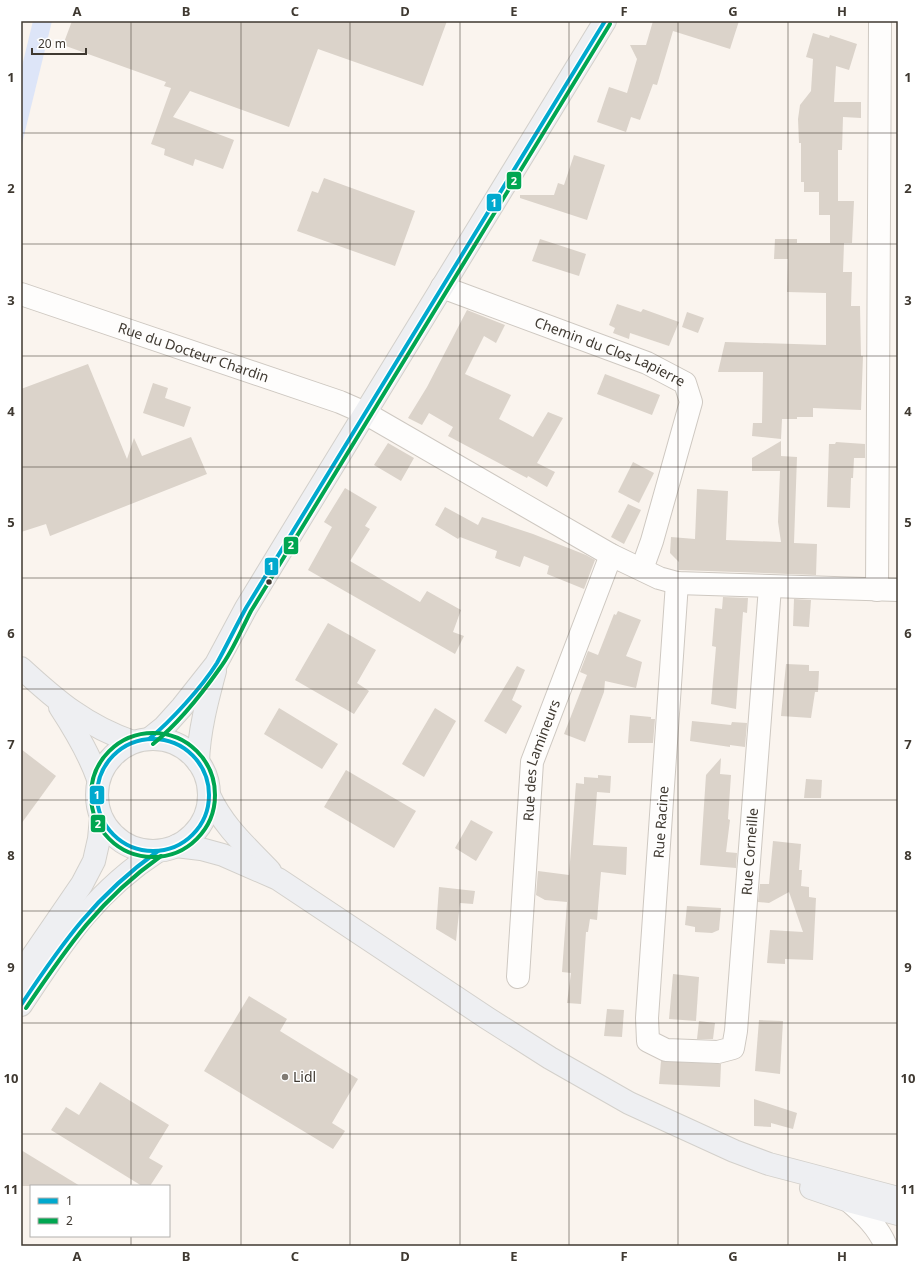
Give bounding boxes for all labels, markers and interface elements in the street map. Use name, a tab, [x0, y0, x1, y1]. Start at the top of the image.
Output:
text: A	[73, 2, 82, 20]
text: B	[182, 2, 190, 20]
text: C	[291, 2, 299, 20]
text: D	[400, 2, 410, 20]
text: E	[510, 2, 518, 20]
text: F	[620, 2, 628, 20]
text: G	[728, 2, 738, 20]
text: H	[837, 2, 847, 20]
scale bar	[32, 30, 86, 56]
text: 20 m	[38, 35, 66, 52]
text: 1	[7, 68, 15, 86]
text: 1	[904, 68, 912, 86]
line badge: 2	[506, 171, 522, 190]
text: 2	[511, 173, 517, 188]
text: 2	[7, 179, 15, 197]
text: 2	[904, 179, 912, 197]
line badge: 1	[486, 193, 502, 212]
text: 1	[491, 195, 497, 210]
text: 3	[7, 291, 15, 309]
text: 3	[904, 291, 912, 309]
street label: Chemin du Clos Lapierre	[532, 312, 689, 391]
street label: Rue du Docteur Chardin	[116, 318, 271, 386]
text: 4	[7, 402, 15, 420]
text: 4	[904, 402, 912, 420]
text: 5	[7, 513, 15, 531]
text: 5	[904, 513, 912, 531]
line badge: 2	[283, 536, 299, 555]
text: 2	[288, 537, 294, 552]
line badge: 1	[264, 557, 279, 576]
text: 1	[268, 558, 274, 573]
unlabelled marker	[264, 577, 274, 587]
text: 6	[7, 624, 15, 642]
text: 6	[904, 624, 912, 642]
street label: Rue des Lamineurs	[518, 696, 564, 822]
text: 7	[7, 735, 15, 753]
text: 7	[904, 735, 912, 753]
line badge: 1	[89, 785, 105, 805]
street label: Rue Racine	[649, 785, 673, 859]
text: 1	[94, 787, 100, 802]
street label: Rue Corneille	[736, 807, 762, 896]
line badge: 2	[90, 814, 106, 833]
text: 2	[95, 816, 101, 831]
text: 8	[7, 846, 15, 864]
text: 8	[904, 846, 912, 864]
text: 9	[7, 958, 15, 976]
text: 9	[904, 958, 912, 976]
place label: Lidl	[293, 1067, 316, 1086]
text: 10	[4, 1069, 18, 1087]
text: 10	[901, 1069, 915, 1087]
marker: Lidl	[280, 1072, 290, 1082]
text: 11	[4, 1180, 18, 1198]
text: 11	[901, 1180, 915, 1198]
legend	[30, 1185, 170, 1237]
text: 1	[66, 1192, 73, 1209]
text: 2	[66, 1212, 73, 1229]
text: A	[73, 1247, 82, 1265]
text: B	[182, 1247, 190, 1265]
text: C	[291, 1247, 299, 1265]
text: D	[400, 1247, 410, 1265]
text: E	[510, 1247, 518, 1265]
text: F	[620, 1247, 628, 1265]
text: G	[728, 1247, 738, 1265]
text: H	[837, 1247, 847, 1265]

